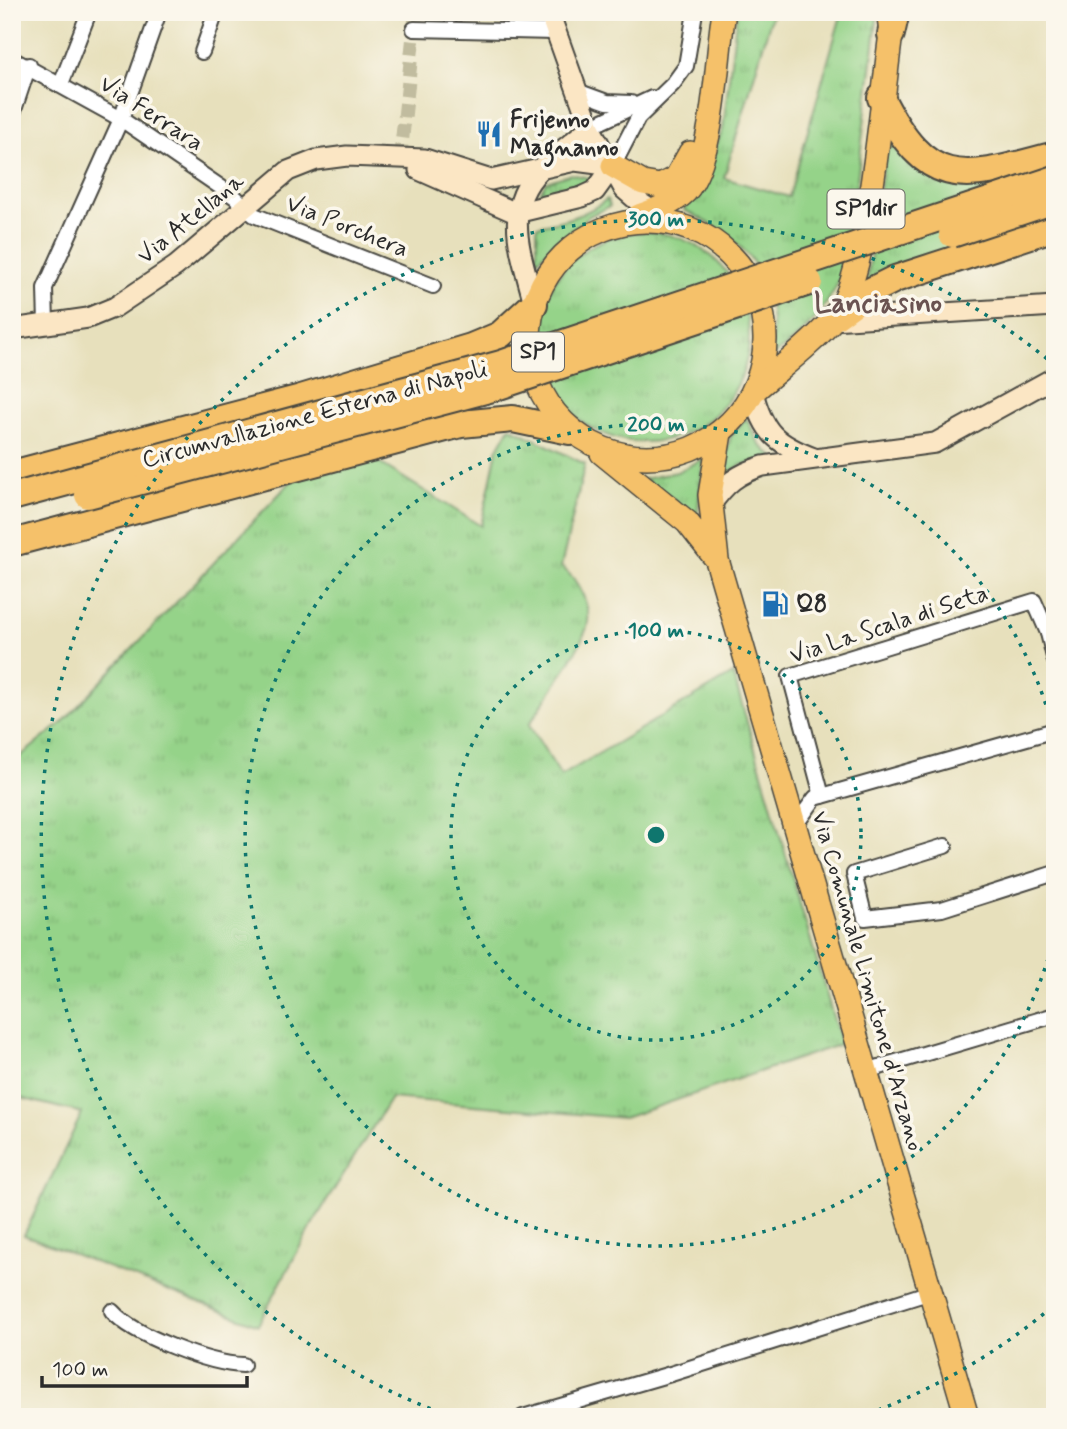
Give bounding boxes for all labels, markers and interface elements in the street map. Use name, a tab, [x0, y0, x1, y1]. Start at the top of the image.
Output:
street label: Via Ferrara	[93, 69, 209, 159]
place label: Frijenno Magnanno	[510, 105, 618, 167]
restaurant icon: Frijenno Magnanno	[474, 119, 504, 149]
street label: Via Atellana	[131, 166, 251, 272]
street label: Via Porchera	[281, 188, 413, 266]
road number: SP1dir	[828, 190, 904, 229]
text: 300 m	[628, 206, 685, 234]
district label: Lanciasino	[814, 286, 942, 323]
road number: SP1	[512, 332, 564, 372]
street label: Circumvallazione Esterna di Napoli	[139, 354, 491, 476]
text: 200 m	[627, 411, 685, 439]
street label: Via La Scala di Seta	[786, 578, 992, 672]
fuel station icon: Q8	[760, 589, 790, 619]
place label: Q8	[796, 589, 827, 620]
text: 100 m	[628, 617, 684, 645]
street label: Via Comunale Limitone d'Arzano	[804, 807, 930, 1155]
centre of rings	[644, 823, 668, 847]
scale bar	[42, 1345, 247, 1389]
text: 100 m	[52, 1356, 108, 1384]

